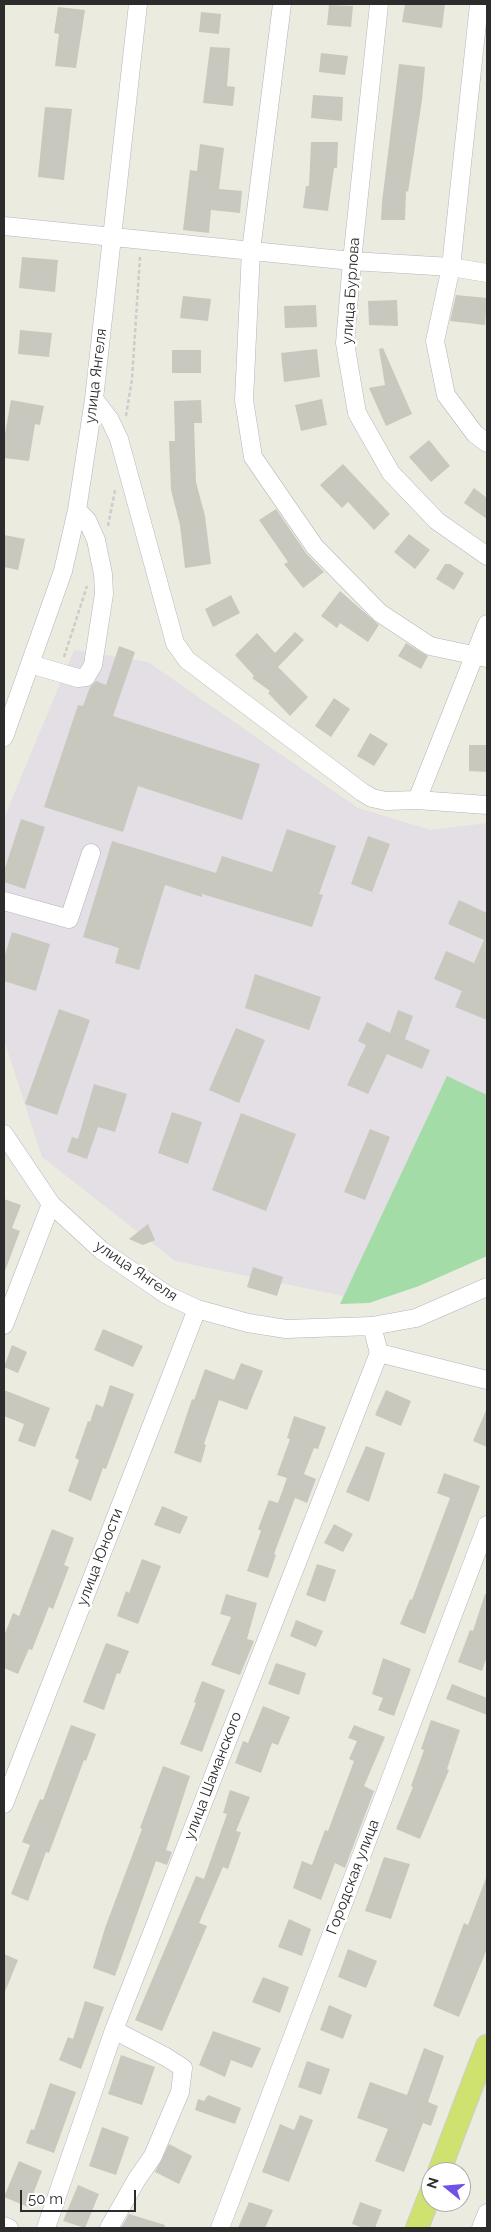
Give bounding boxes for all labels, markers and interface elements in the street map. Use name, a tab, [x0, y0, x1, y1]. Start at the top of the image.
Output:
street label: улица Бурлова	[338, 237, 364, 345]
street label: улица Янгеля	[81, 327, 111, 425]
street label: улица Янгеля	[91, 1237, 181, 1305]
street label: улица Юности	[73, 1506, 127, 1608]
street label: улица Шаманского	[180, 1709, 246, 1843]
street label: Городская улица	[323, 1817, 383, 1937]
north arrow	[421, 2162, 471, 2212]
text: N	[423, 2175, 442, 2190]
scale bar	[22, 2180, 139, 2212]
text: 50 m	[28, 2190, 63, 2208]

